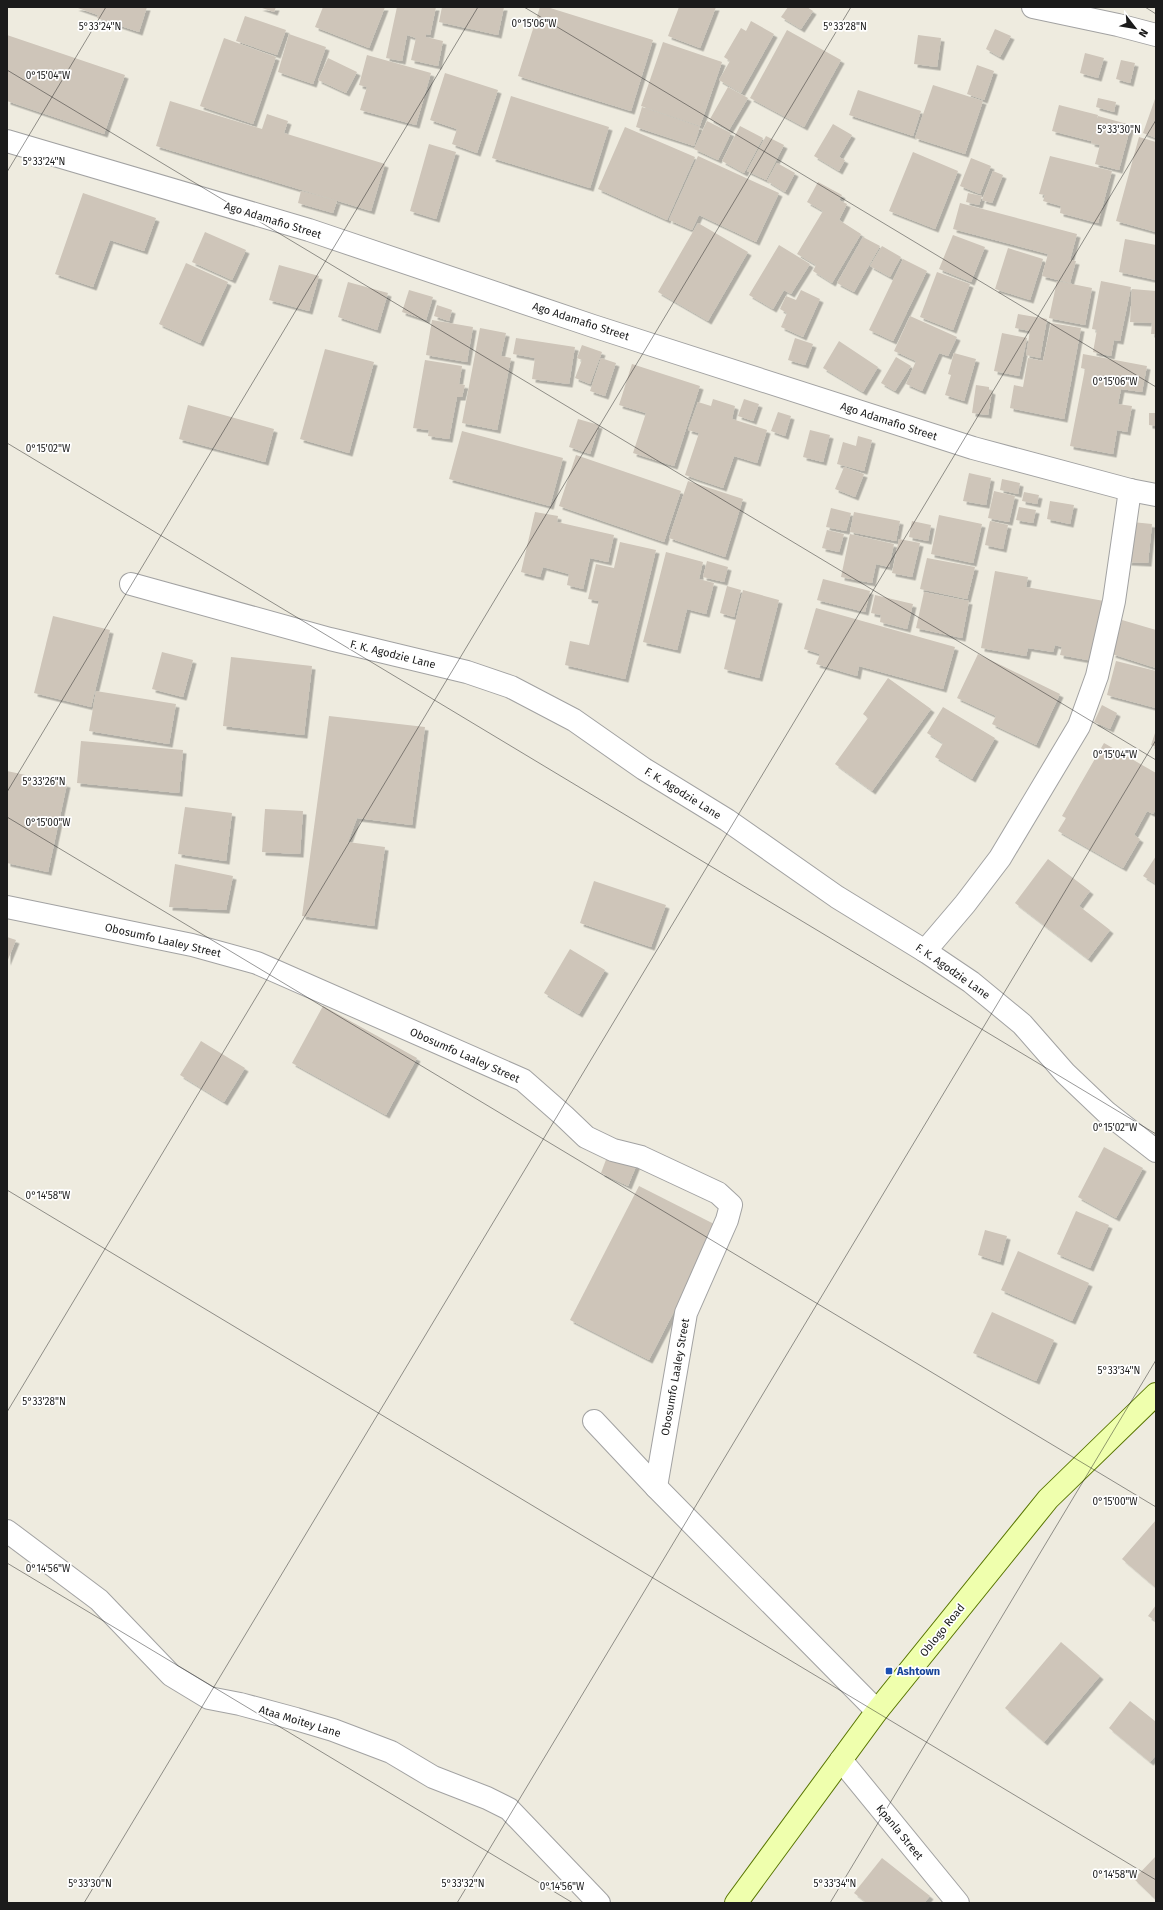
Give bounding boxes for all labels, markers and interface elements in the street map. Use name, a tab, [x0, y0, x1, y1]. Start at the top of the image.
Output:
north arrow	[1115, 8, 1155, 48]
text: 0°15'06"W	[512, 18, 557, 30]
text: 5°33'24"N	[79, 21, 121, 33]
text: 5°33'28"N	[823, 21, 867, 33]
text: N	[1136, 26, 1151, 39]
text: 0°15'04"W	[26, 70, 71, 82]
text: 5°33'30"N	[1097, 124, 1141, 136]
text: 5°33'24"N	[23, 156, 65, 168]
street label: Ago Adamafio Street	[223, 200, 323, 241]
street label: Ago Adamafio Street	[531, 300, 631, 343]
text: 0°15'06"W	[1093, 376, 1138, 388]
street label: Ago Adamafio Street	[839, 400, 939, 443]
text: 0°15'02"W	[26, 443, 71, 455]
street label: F. K. Agodzie Lane	[349, 638, 437, 671]
text: 0°15'04"W	[1093, 749, 1138, 761]
street label: F. K. Agodzie Lane	[642, 765, 723, 822]
text: 5°33'26"N	[22, 776, 66, 788]
text: 0°15'00"W	[25, 817, 71, 829]
street label: Obosumfo Laaley Street	[103, 921, 222, 960]
street label: F. K. Agodzie Lane	[913, 941, 992, 1002]
street label: Obosumfo Laaley Street	[408, 1025, 522, 1086]
text: 0°15'02"W	[1093, 1122, 1138, 1134]
text: 0°14'58"W	[26, 1190, 71, 1202]
street label: Obosumfo Laaley Street	[659, 1317, 692, 1437]
text: 5°33'34"N	[1098, 1365, 1140, 1377]
text: 5°33'28"N	[22, 1396, 66, 1408]
text: 0°15'00"W	[1092, 1496, 1138, 1508]
text: 0°14'56"W	[26, 1563, 71, 1575]
street label: Oblogo Road	[917, 1601, 968, 1659]
place label: Ashtown	[896, 1665, 940, 1678]
marker: Ashtown	[884, 1666, 894, 1676]
street label: Ataa Moitey Lane	[257, 1703, 342, 1740]
street label: Kpanla Street	[873, 1802, 926, 1863]
text: 0°14'58"W	[1093, 1869, 1138, 1881]
text: 5°33'30"N	[68, 1878, 112, 1890]
text: 5°33'32"N	[442, 1878, 484, 1890]
text: 5°33'34"N	[814, 1878, 856, 1890]
text: 0°14'56"W	[540, 1881, 585, 1893]

